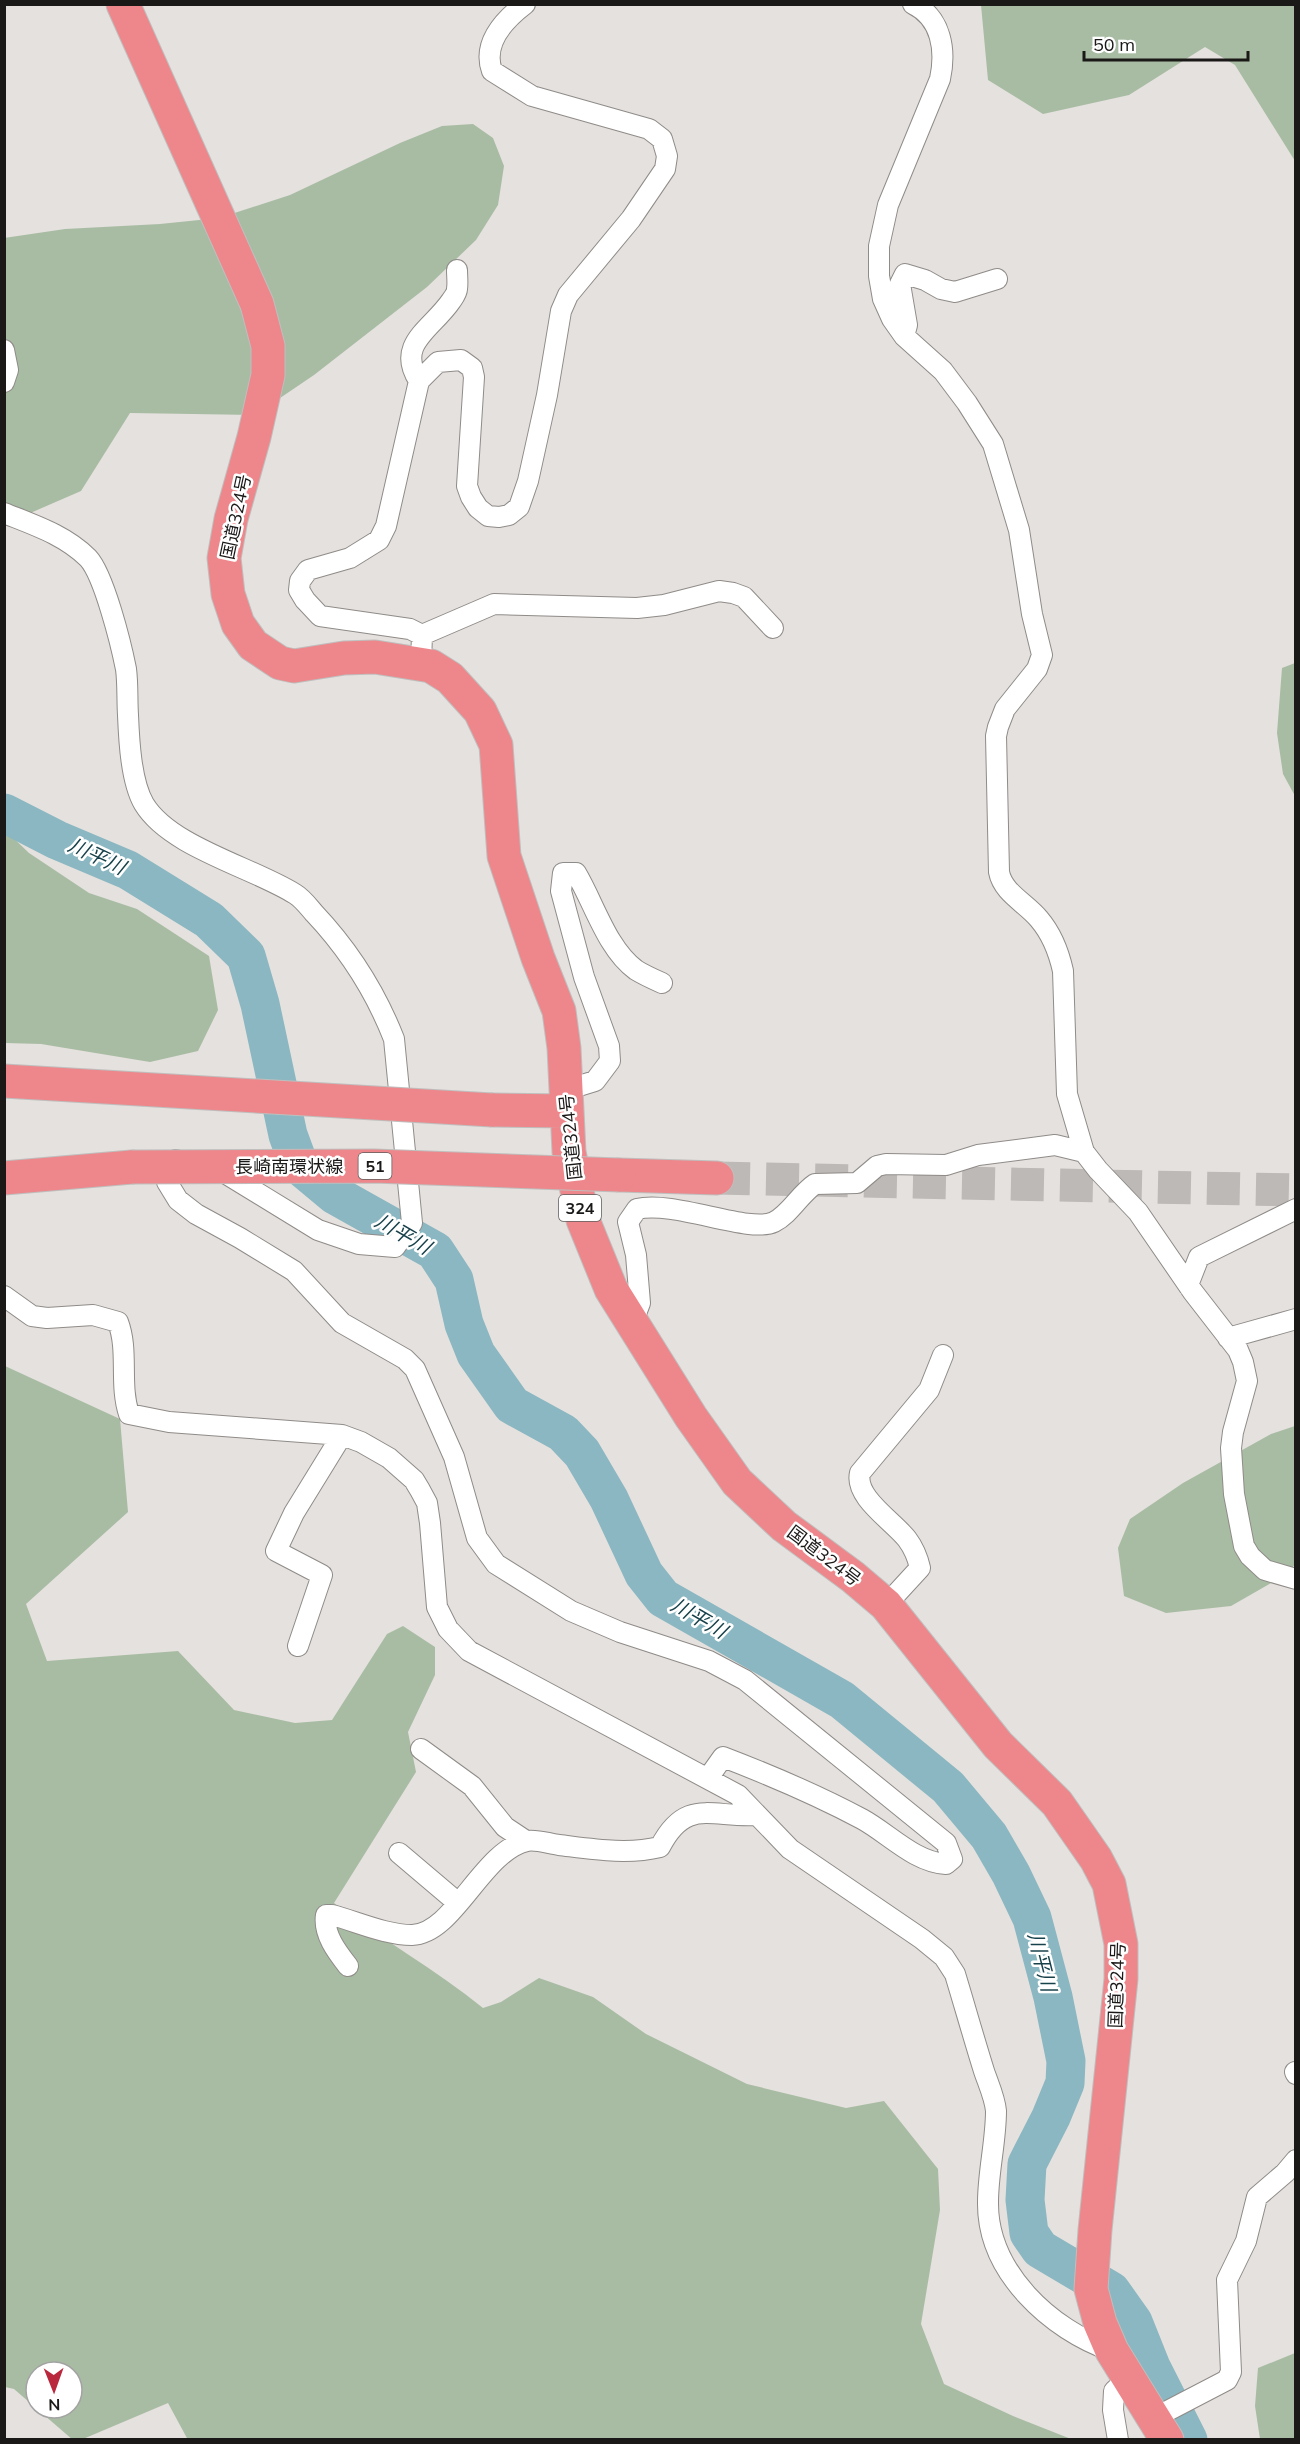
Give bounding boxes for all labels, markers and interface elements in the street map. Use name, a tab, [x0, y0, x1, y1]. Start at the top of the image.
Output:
scale bar	[1084, 24, 1248, 62]
text: 50 m	[1093, 33, 1135, 56]
street label: 国道324号	[215, 472, 256, 562]
water label: 川平川	[65, 832, 131, 880]
street label: 国道324号	[555, 1093, 586, 1181]
road number: 51	[358, 1153, 392, 1179]
street label: 長崎南環状線	[235, 1155, 343, 1178]
road number: 324	[559, 1195, 601, 1221]
water label: 川平川	[371, 1208, 437, 1260]
street label: 国道324号	[783, 1520, 866, 1591]
water label: 川平川	[667, 1592, 733, 1644]
water label: 川平川	[1023, 1930, 1062, 1996]
street label: 国道324号	[1103, 1941, 1130, 2029]
north arrow	[24, 2360, 84, 2420]
text: N	[48, 2395, 60, 2415]

